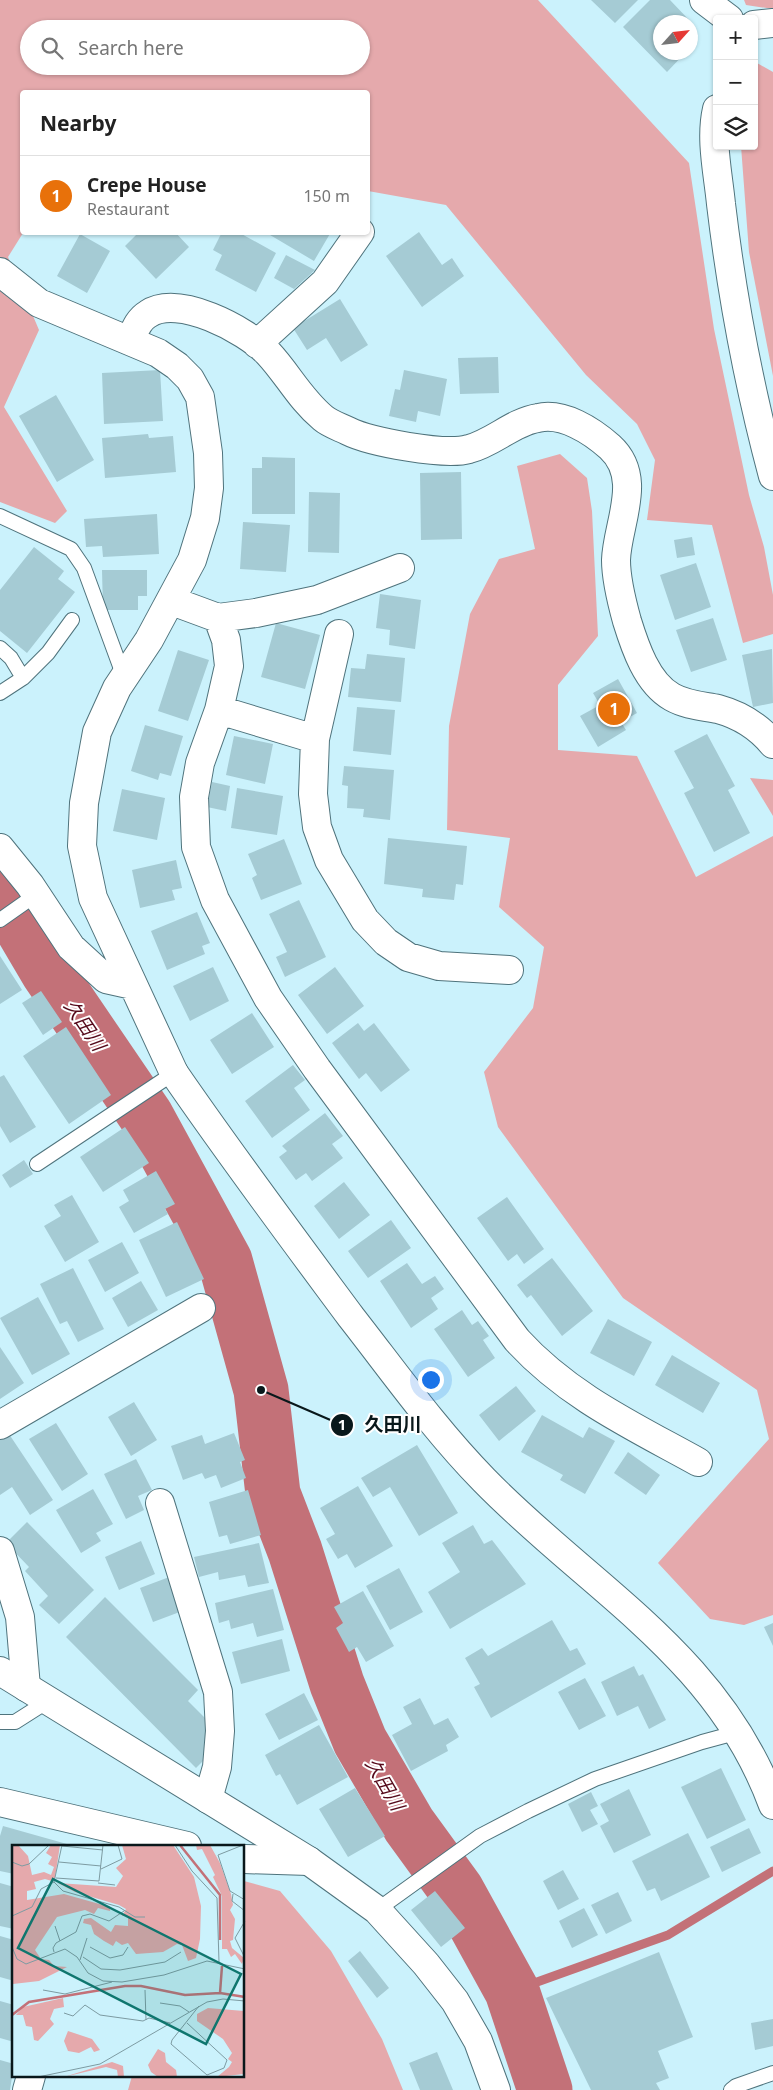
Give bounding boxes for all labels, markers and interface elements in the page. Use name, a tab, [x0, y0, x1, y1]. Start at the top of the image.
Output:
north arrow	[653, 15, 698, 60]
map controls	[713, 15, 758, 150]
button: +	[713, 15, 758, 60]
search box	[20, 20, 370, 75]
icon: search	[38, 34, 66, 62]
text: Search here	[78, 35, 184, 61]
button: −	[713, 60, 758, 105]
button: layers	[713, 105, 758, 150]
text: Nearby	[40, 109, 116, 137]
text: Crepe House	[87, 172, 207, 198]
text: 1	[51, 185, 61, 207]
text: 150 m	[303, 185, 350, 207]
text: Restaurant	[87, 198, 169, 220]
pin: 1	[598, 690, 630, 728]
water label: 久田川	[58, 994, 113, 1058]
your location	[418, 1367, 444, 1393]
callout: 久田川	[330, 1408, 432, 1442]
text: 久田川	[364, 1411, 422, 1437]
text: 1	[338, 1414, 346, 1434]
water label: 久田川	[359, 1753, 412, 1817]
inset map	[12, 1845, 245, 2078]

